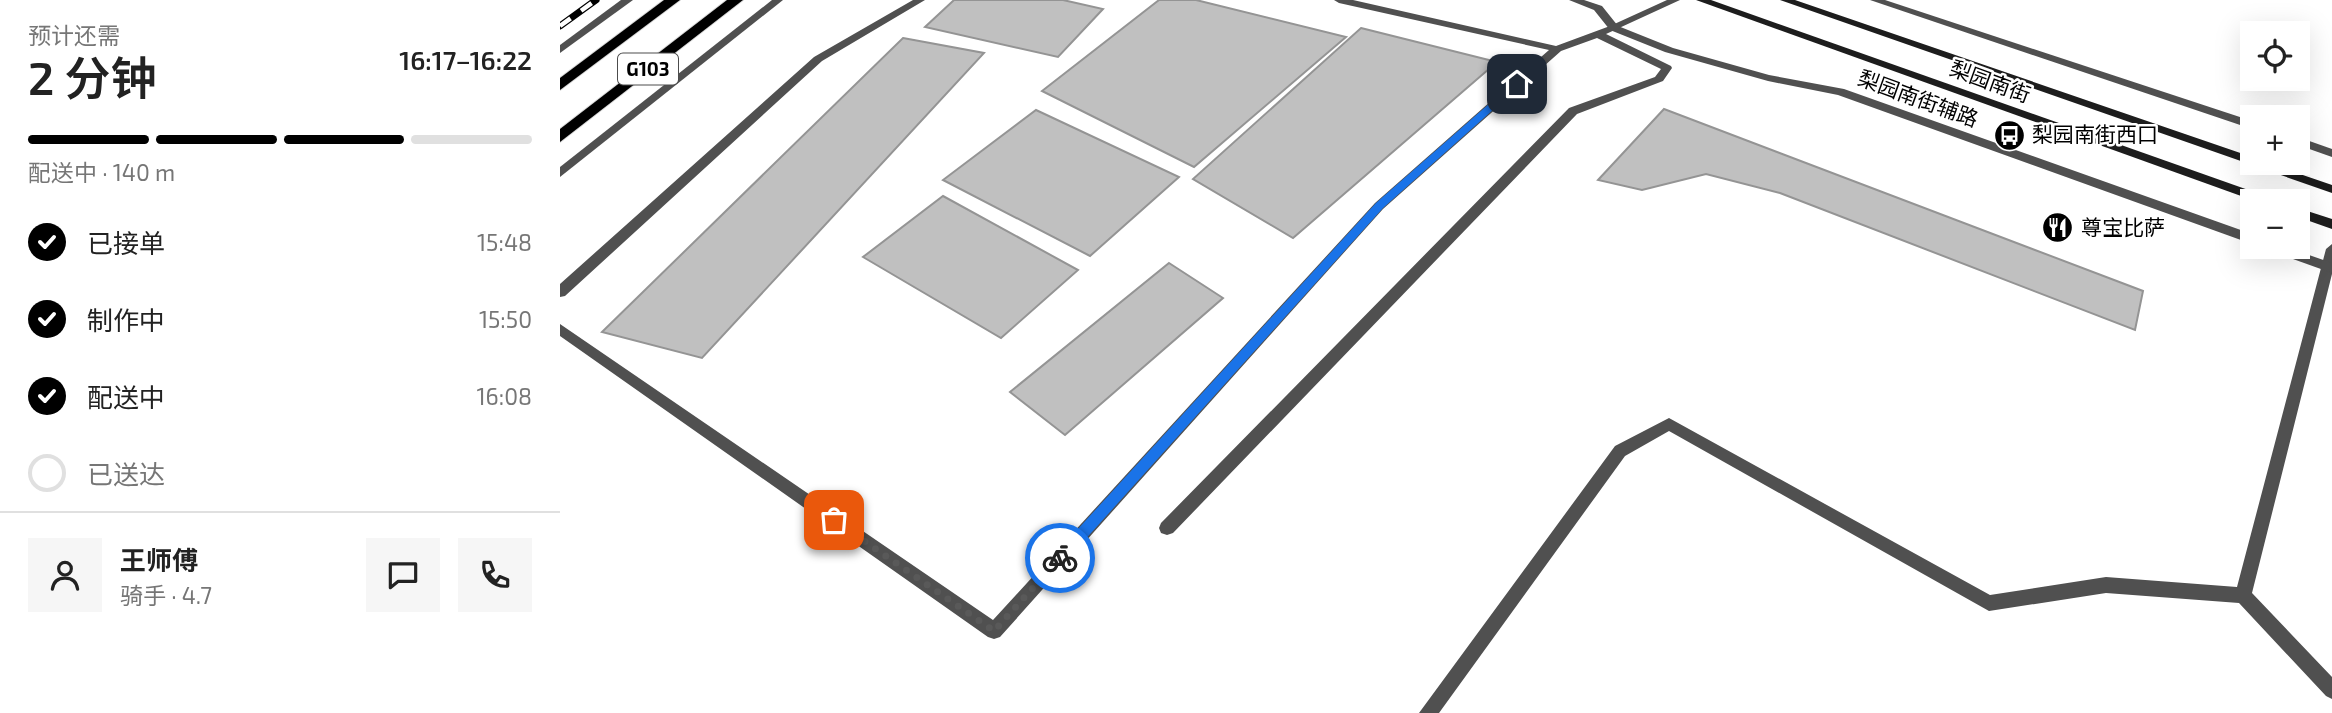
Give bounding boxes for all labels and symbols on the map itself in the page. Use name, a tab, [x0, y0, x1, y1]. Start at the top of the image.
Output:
road number: G103	[618, 54, 678, 85]
pin	[1487, 54, 1547, 114]
street label: 梨园南街	[1947, 54, 2034, 107]
street label: 梨园南街辅路	[1855, 64, 1982, 131]
bus stop icon: 梨园南街西口	[1992, 118, 2026, 152]
place label: 梨园南街西口	[2032, 121, 2158, 146]
restaurant icon: 尊宝比萨	[2041, 211, 2075, 245]
place label: 尊宝比萨	[2081, 214, 2165, 239]
pin	[804, 490, 864, 550]
courier	[1025, 523, 1095, 593]

